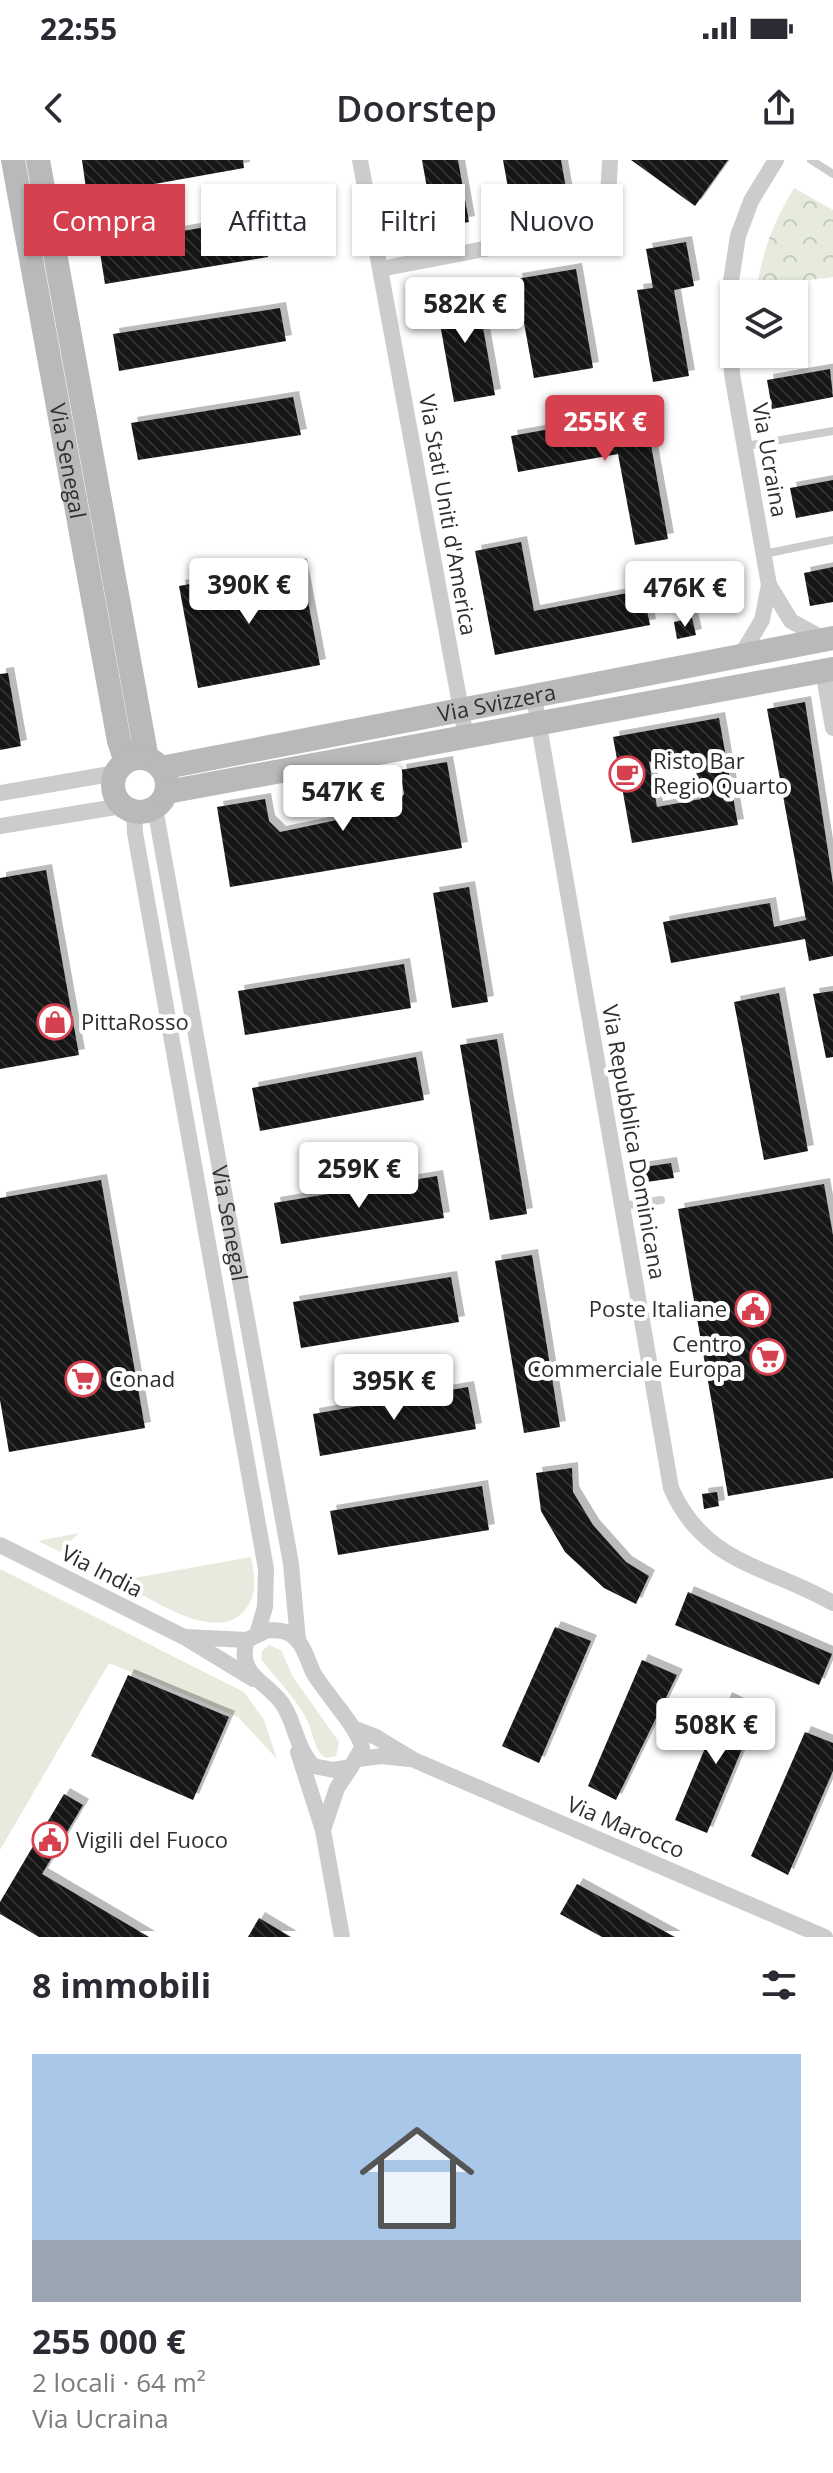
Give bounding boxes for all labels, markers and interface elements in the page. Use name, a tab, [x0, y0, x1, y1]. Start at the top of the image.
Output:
text: 22:55	[40, 8, 117, 49]
text: Doorstep	[336, 84, 497, 133]
icon: back	[32, 86, 76, 130]
icon: share	[757, 86, 801, 130]
chip: Compra	[24, 184, 185, 256]
chip: Affitta	[201, 184, 336, 256]
chip: Filtri	[352, 184, 465, 256]
chip: Nuovo	[481, 184, 623, 256]
pin: 582K €	[400, 277, 530, 345]
map controls	[720, 280, 808, 368]
button: layers	[720, 280, 808, 368]
text: 582K €	[423, 285, 507, 321]
street label: Via Stati Uniti d'America	[413, 392, 485, 638]
pin: 255K €	[540, 395, 670, 463]
street label: Via Ucraina	[746, 400, 796, 519]
street label: Via Senegal	[44, 401, 94, 521]
text: 255K €	[563, 403, 647, 439]
pin: 390K €	[184, 558, 314, 626]
pin: 476K €	[620, 561, 750, 629]
text: 390K €	[207, 566, 291, 602]
text: 476K €	[643, 569, 727, 605]
street label: Via Svizzera	[435, 676, 558, 728]
place label: Risto Bar Regio Quarto	[653, 745, 788, 800]
cafe icon: Risto Bar Regio Quarto	[608, 755, 646, 793]
pin: 547K €	[278, 765, 408, 833]
text: 547K €	[301, 773, 385, 809]
street label: Via Repubblica Dominicana	[596, 1002, 674, 1282]
shop icon: PittaRosso	[36, 1003, 74, 1041]
place label: PittaRosso	[81, 1006, 189, 1036]
pin: 259K €	[294, 1142, 424, 1210]
text: 259K €	[317, 1150, 401, 1186]
street label: Via Senegal	[206, 1163, 256, 1283]
public building icon: Poste Italiane	[734, 1290, 772, 1328]
place label: Poste Italiane	[589, 1293, 727, 1323]
place label: Centro Commerciale Europa	[527, 1328, 742, 1383]
supermarket icon: Centro Commerciale Europa	[749, 1338, 787, 1376]
pin: 395K €	[329, 1354, 459, 1422]
supermarket icon: Conad	[64, 1360, 102, 1398]
text: 395K €	[352, 1362, 436, 1398]
place label: Conad	[109, 1363, 175, 1393]
street label: Via India	[57, 1537, 148, 1603]
pin: 508K €	[651, 1698, 781, 1766]
text: 508K €	[674, 1706, 758, 1742]
street label: Via Marocco	[563, 1788, 690, 1864]
public building icon: Vigili del Fuoco	[31, 1821, 69, 1859]
place label: Vigili del Fuoco	[76, 1824, 228, 1854]
text: 8 immobili	[32, 1962, 211, 2008]
icon: filters	[757, 1963, 801, 2007]
icon: home	[345, 2106, 489, 2250]
text: 255 000 €	[32, 2318, 186, 2364]
text: 2 locali · 64 m²	[32, 2364, 206, 2400]
text: Via Ucraina	[32, 2400, 169, 2436]

